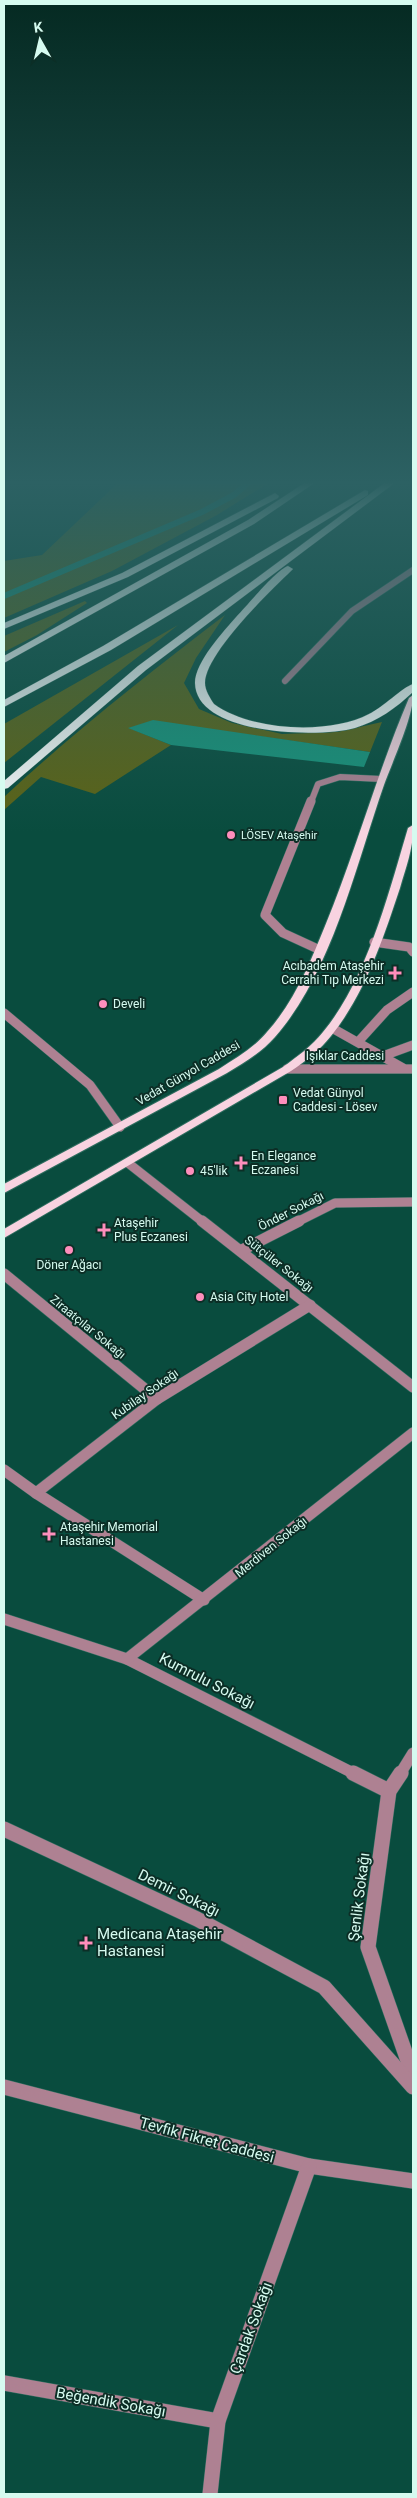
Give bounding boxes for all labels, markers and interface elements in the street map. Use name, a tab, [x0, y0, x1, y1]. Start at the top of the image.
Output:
north arrow	[15, 15, 65, 65]
text: K	[33, 19, 44, 36]
marker: LÖSEV Ataşehir	[225, 829, 237, 841]
place label: LÖSEV Ataşehir	[241, 829, 318, 842]
place label: Acıbadem Ataşehir Cerrahi Tıp Merkezi	[281, 959, 384, 987]
marker: Acıbadem Ataşehir Cerrahi Tıp Merkezi	[388, 966, 402, 980]
place label: Develi	[113, 997, 145, 1011]
marker: Develi	[97, 998, 109, 1010]
street label: Vedat Günyol Caddesi	[134, 1038, 242, 1108]
street label: Işıklar Caddesi	[306, 1049, 384, 1063]
place label: Vedat Günyol Caddesi - Lösev	[293, 1086, 377, 1114]
marker: Vedat Günyol Caddesi - Lösev	[277, 1094, 289, 1106]
place label: En Elegance Eczanesi	[251, 1149, 316, 1177]
marker: En Elegance Eczanesi	[235, 1157, 247, 1169]
place label: 45'lik	[200, 1164, 228, 1178]
marker: 45'lik	[184, 1165, 196, 1177]
street label: Önder Sokağı	[256, 1188, 326, 1233]
place label: Ataşehir Plus Eczanesi	[114, 1216, 188, 1244]
marker: Ataşehir Plus Eczanesi	[98, 1224, 110, 1236]
street label: Sütçüler Sokağı	[242, 1233, 316, 1295]
marker: Döner Ağacı	[63, 1244, 75, 1256]
place label: Döner Ağacı	[36, 1258, 102, 1272]
place label: Asia City Hotel	[210, 1290, 288, 1304]
marker: Asia City Hotel	[194, 1291, 206, 1303]
street label: Ziraatçılar Sokağı	[47, 1292, 129, 1362]
street label: Kubilay Sokağı	[109, 1366, 181, 1422]
street label: Merdiven Sokağı	[232, 1514, 310, 1580]
place label: Ataşehir Memorial Hastanesi	[60, 1520, 158, 1548]
marker: Ataşehir Memorial Hastanesi	[42, 1527, 56, 1541]
street label: Kumrulu Sokağı	[156, 1649, 258, 1713]
street label: Şenlik Sokağı	[345, 1852, 373, 1942]
street label: Demir Sokağı	[135, 1865, 223, 1921]
place label: Medicana Ataşehir Hastanesi	[97, 1925, 222, 1960]
marker: Medicana Ataşehir Hastanesi	[79, 1936, 93, 1950]
street label: Tevfik Fikret Caddesi	[138, 2113, 276, 2167]
street label: Çardak Sokağı	[226, 2280, 276, 2376]
street label: Beğendik Sokağı	[55, 2384, 167, 2420]

